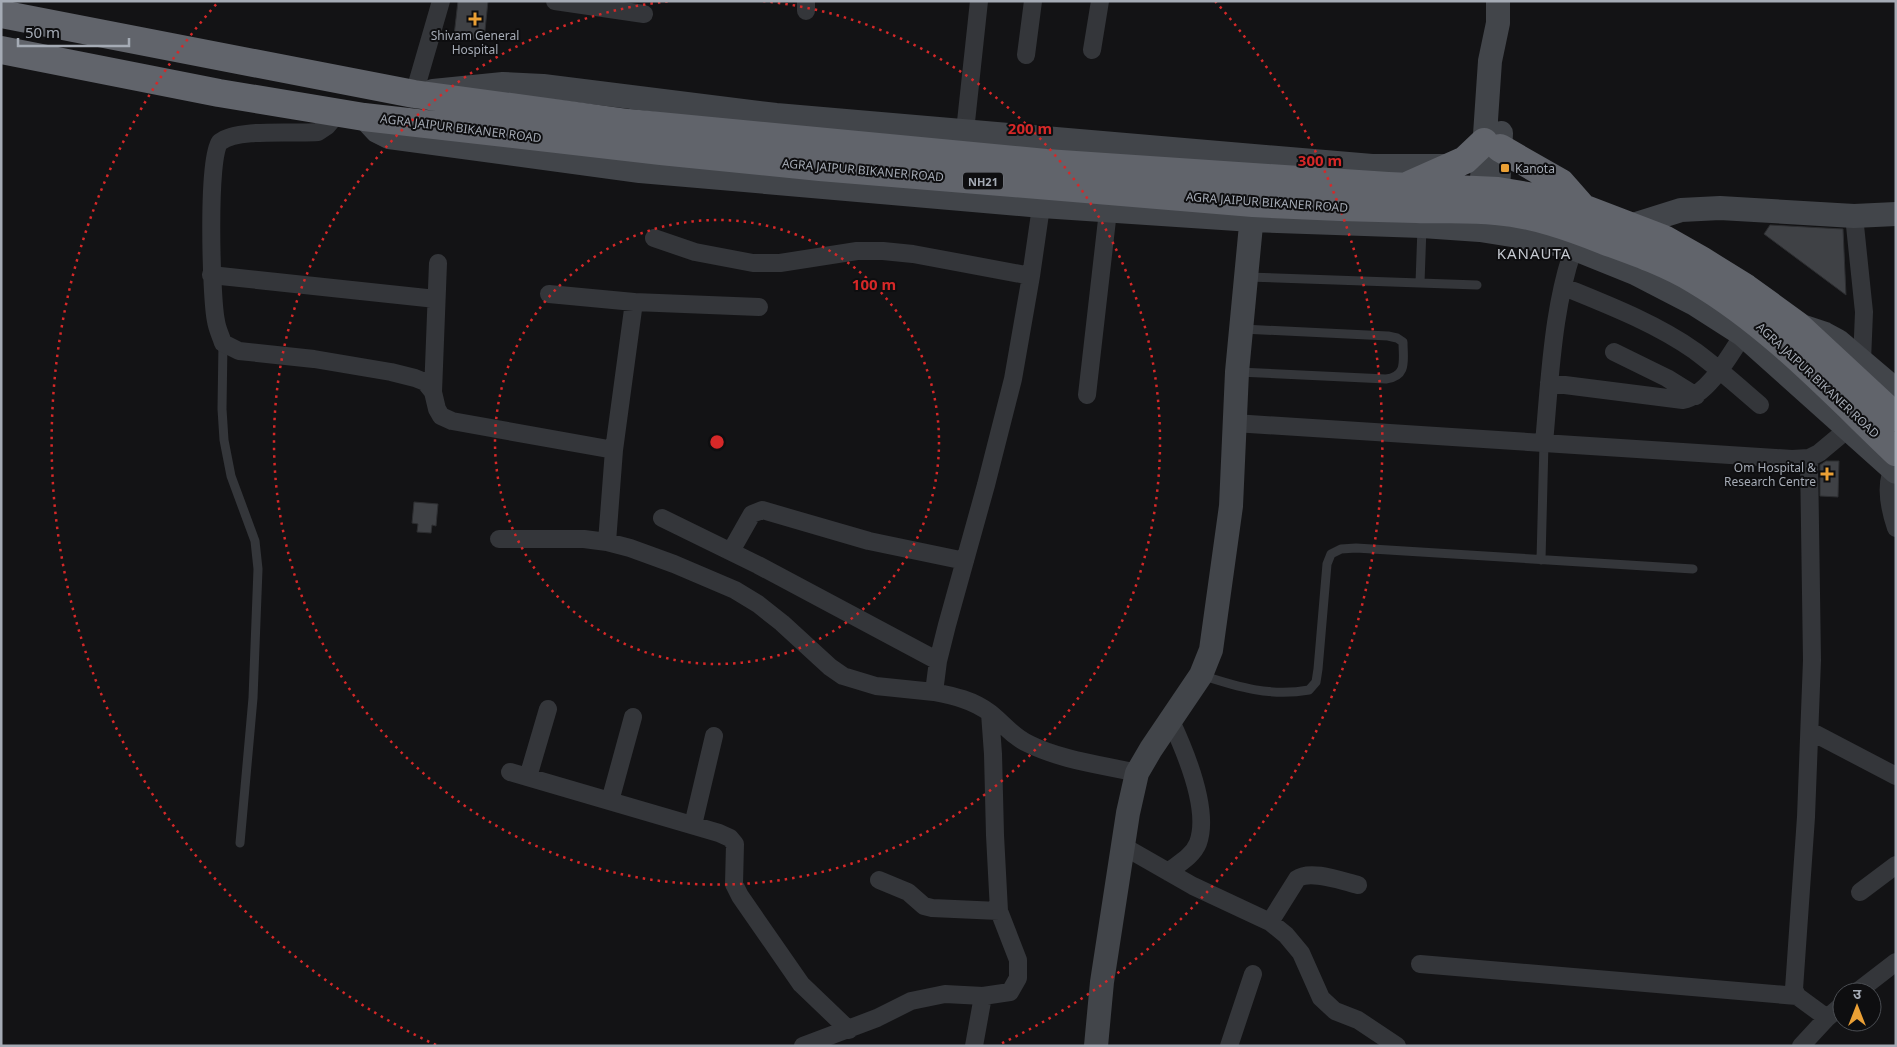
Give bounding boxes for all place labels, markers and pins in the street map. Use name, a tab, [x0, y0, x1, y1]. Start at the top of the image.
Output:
marker: Shivam General Hospital	[468, 12, 482, 26]
place label: Shivam General Hospital	[431, 27, 519, 58]
place label: Kanota	[1515, 160, 1555, 177]
marker: Kanota	[1499, 162, 1511, 174]
centre of rings	[708, 433, 726, 451]
place label: Om Hospital & Research Centre	[1724, 459, 1816, 490]
marker: Om Hospital & Research Centre	[1820, 467, 1834, 481]

